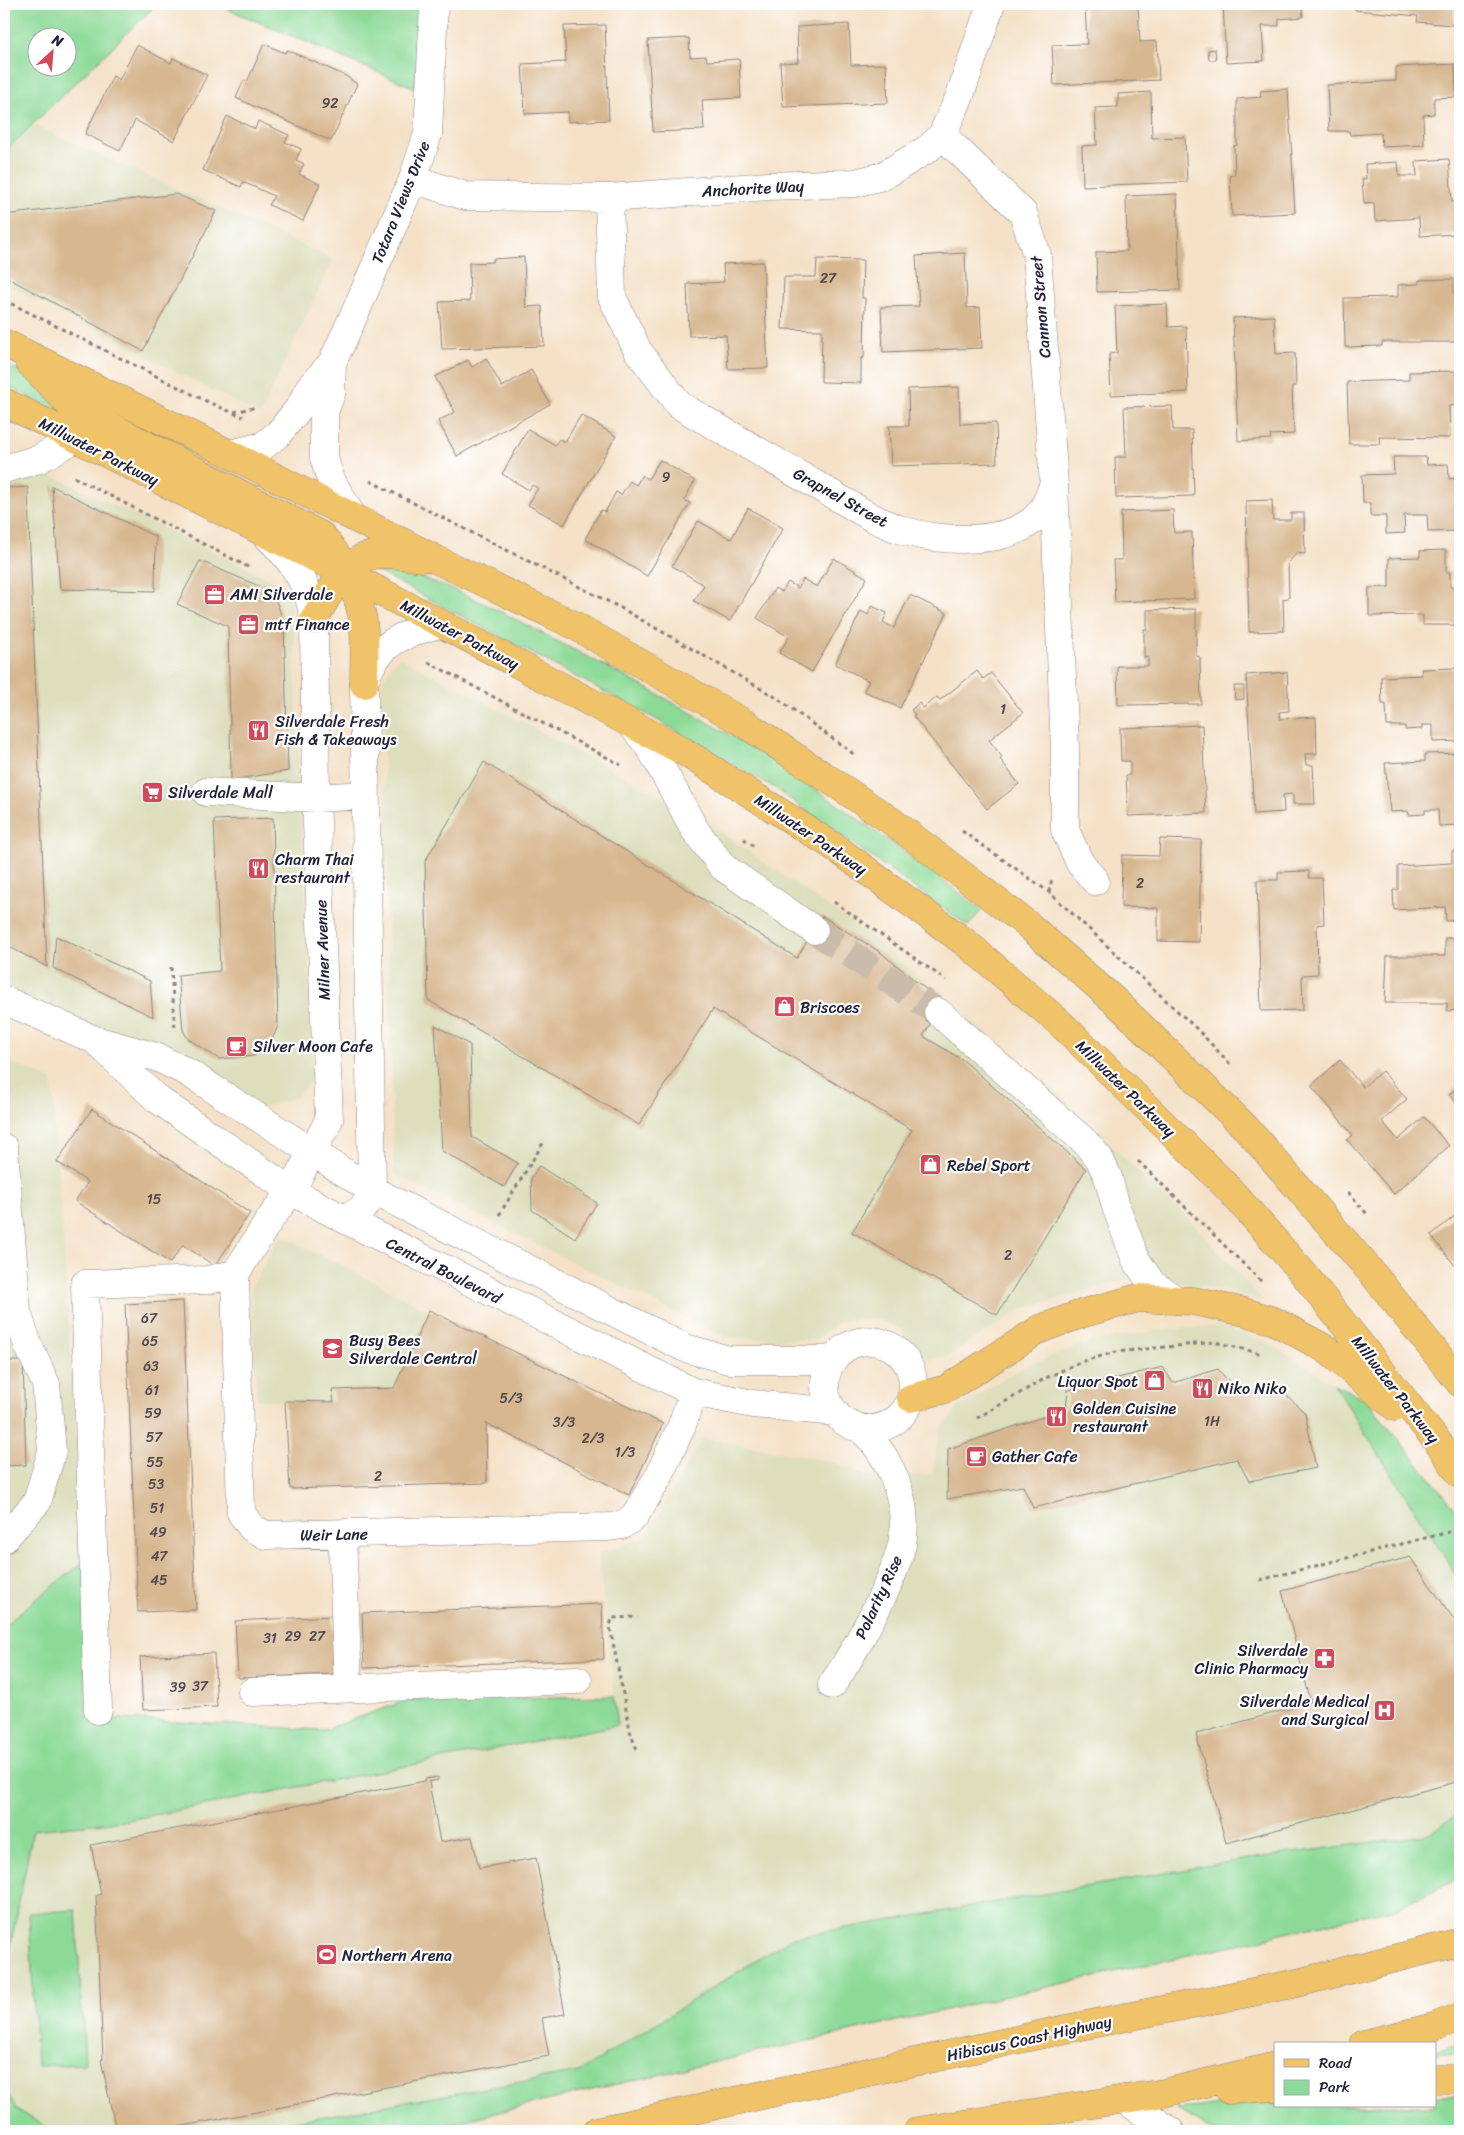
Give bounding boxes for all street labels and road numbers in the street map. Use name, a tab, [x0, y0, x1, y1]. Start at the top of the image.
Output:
street label: Totara Views Drive	[363, 136, 438, 268]
street label: Anchorite Way	[700, 171, 806, 206]
street label: Cannon Street	[1022, 254, 1059, 359]
street label: Millwater Parkway	[34, 409, 165, 495]
street label: Grapnel Street	[788, 459, 894, 536]
street label: Millwater Parkway	[395, 591, 525, 678]
street label: Millwater Parkway	[748, 786, 874, 884]
street label: Milner Avenue	[306, 899, 339, 1001]
street label: Millwater Parkway	[1068, 1032, 1183, 1145]
street label: Central Boulevard	[381, 1229, 508, 1313]
street label: Millwater Parkway	[1344, 1329, 1448, 1451]
street label: Weir Lane	[300, 1519, 368, 1550]
street label: Polarity Rise	[846, 1550, 911, 1644]
street label: Hibiscus Coast Highway	[944, 2007, 1115, 2070]

